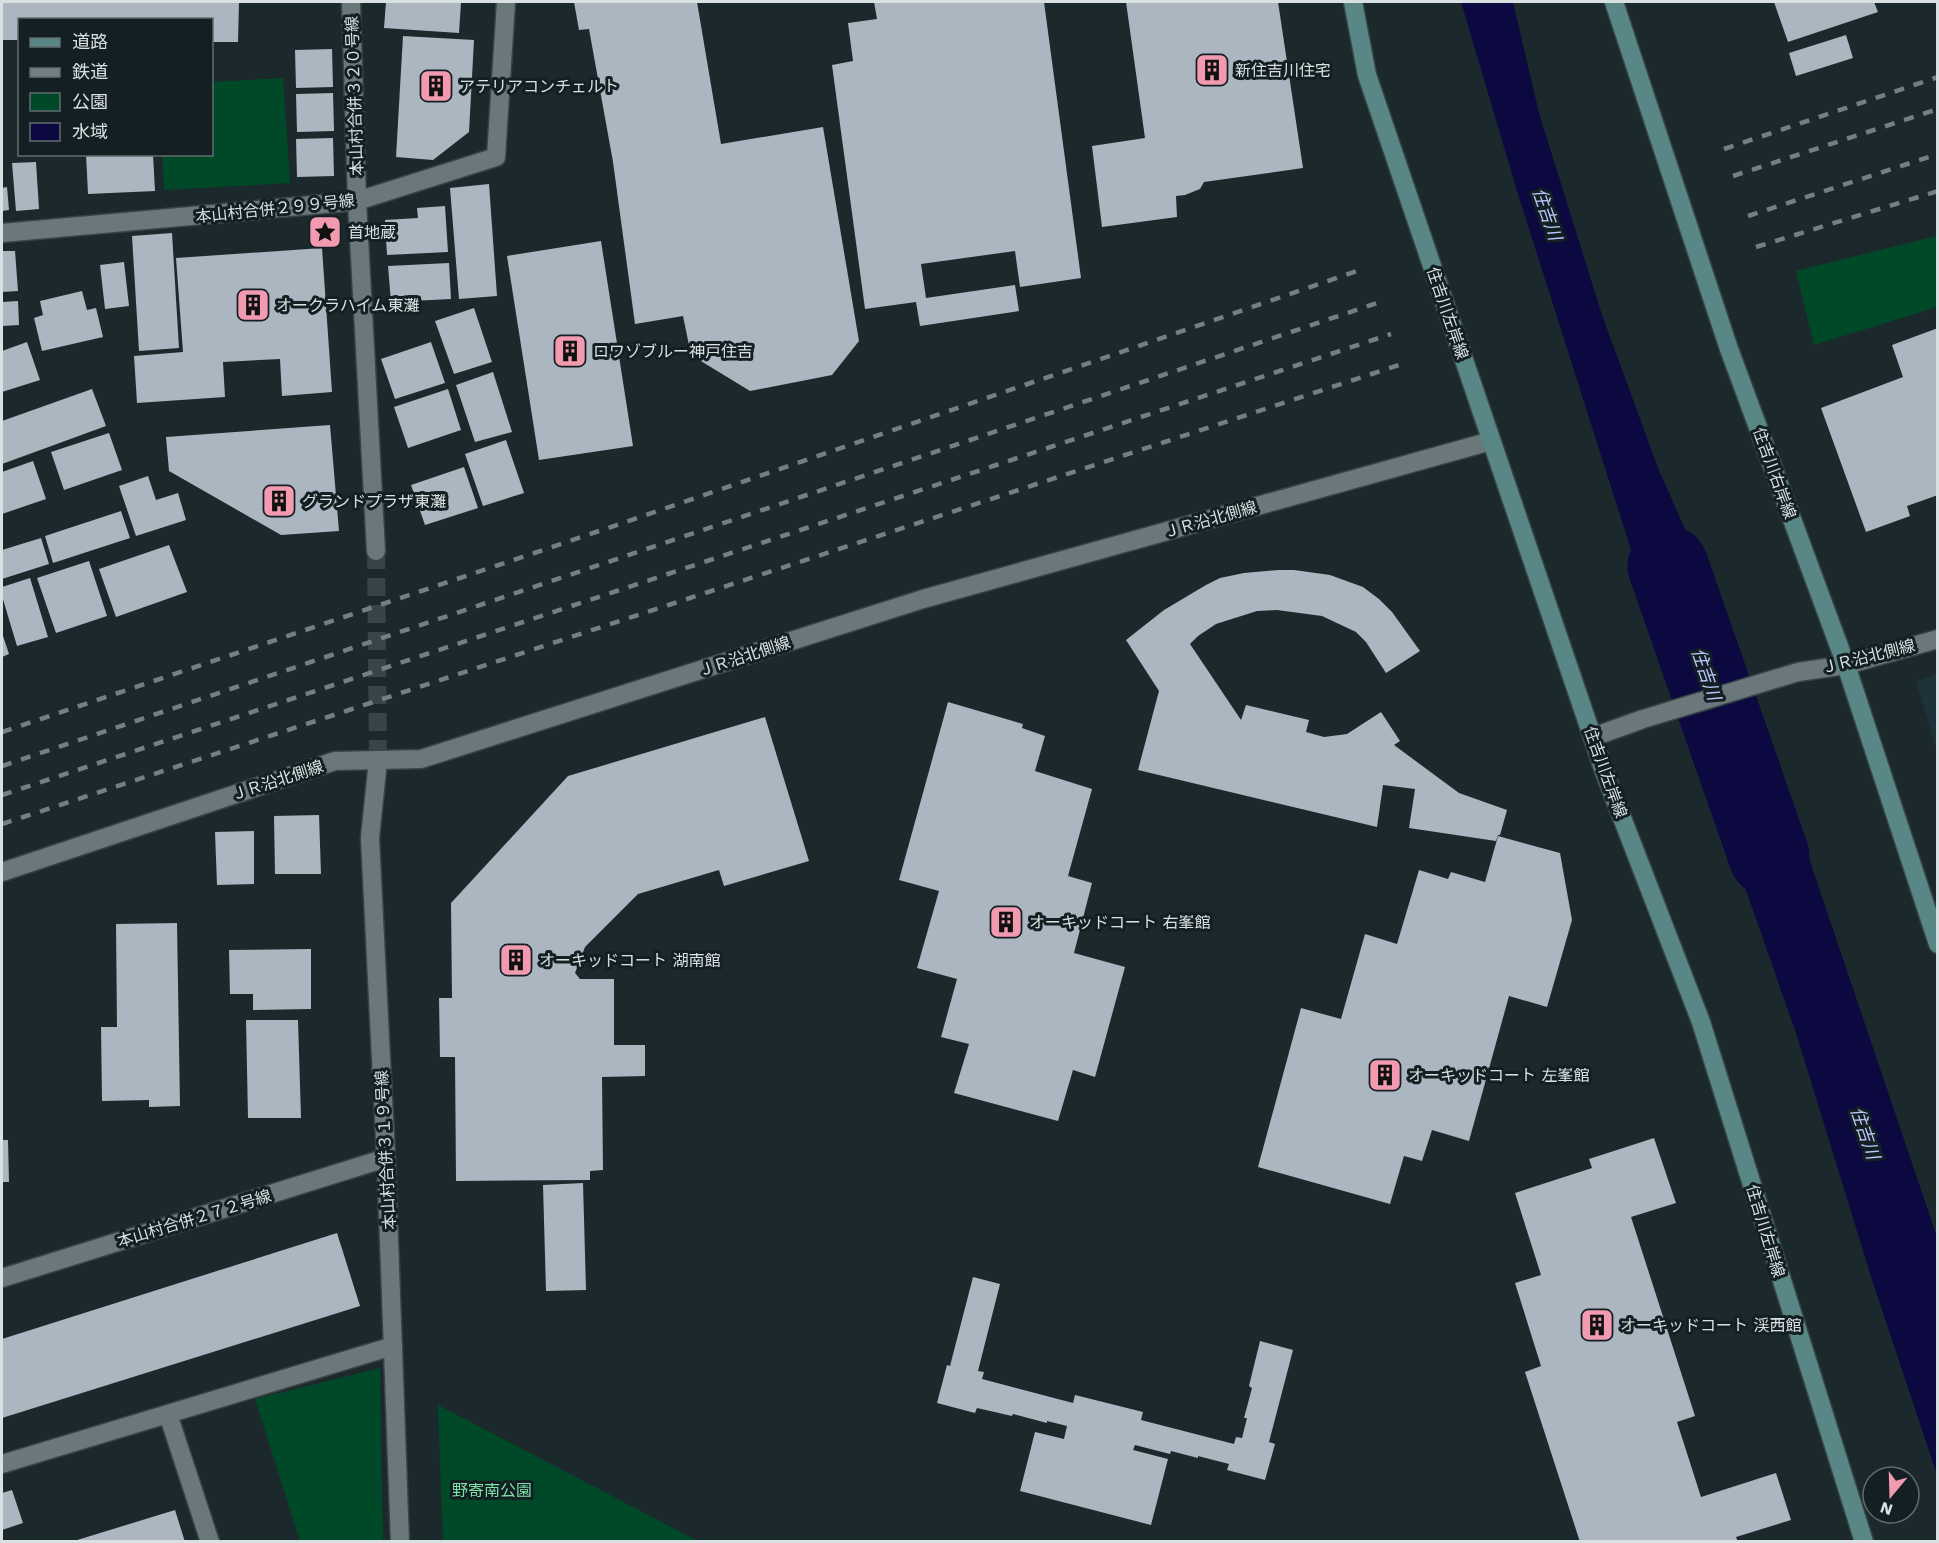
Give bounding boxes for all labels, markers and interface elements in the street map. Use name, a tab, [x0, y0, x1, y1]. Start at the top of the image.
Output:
street label: 本山村合併３２０号線	[342, 16, 367, 176]
legend	[18, 18, 213, 156]
text: 道路	[72, 31, 108, 52]
building icon: 新住吉川住宅	[1194, 52, 1230, 88]
text: 鉄道	[72, 61, 108, 82]
place label: 新住吉川住宅	[1235, 61, 1331, 80]
building icon: アテリアコンチェルト	[418, 68, 454, 104]
place label: アテリアコンチェルト	[459, 77, 619, 96]
text: 公園	[72, 91, 108, 112]
text: 水域	[72, 121, 108, 142]
water label: 住吉川	[1529, 185, 1567, 245]
street label: 本山村合併２９９号線	[194, 191, 356, 226]
place icon: 首地蔵	[307, 214, 343, 250]
place label: 首地蔵	[348, 223, 396, 242]
street label: 住吉川左岸線	[1423, 265, 1472, 362]
building icon: オークラハイム東灘	[235, 287, 271, 323]
place label: オークラハイム東灘	[276, 296, 419, 315]
building icon: ロワゾブルー神戸住吉	[552, 333, 588, 369]
place label: ロワゾブルー神戸住吉	[593, 342, 753, 361]
street label: 住吉川右岸線	[1749, 425, 1800, 522]
building icon: グランドプラザ東灘	[261, 483, 297, 519]
place label: グランドプラザ東灘	[302, 492, 446, 511]
street label: ＪＲ沿北側線	[1161, 497, 1259, 542]
street label: ＪＲ沿北側線	[696, 633, 793, 680]
street label: ＪＲ沿北側線	[1819, 636, 1917, 677]
water label: 住吉川	[1688, 645, 1726, 705]
street label: 住吉川左岸線	[1580, 724, 1631, 821]
street label: ＪＲ沿北側線	[229, 757, 326, 804]
building icon: オーキッドコート 右峯館	[988, 904, 1024, 940]
place label: オーキッドコート 右峯館	[1029, 913, 1210, 932]
building icon: オーキッドコート 湖南館	[498, 942, 534, 978]
place label: オーキッドコート 湖南館	[539, 951, 720, 970]
building icon: オーキッドコート 左峯館	[1367, 1057, 1403, 1093]
place label: オーキッドコート 左峯館	[1408, 1066, 1589, 1085]
street label: 本山村合併３１９号線	[372, 1070, 399, 1230]
water label: 住吉川	[1847, 1104, 1885, 1164]
street label: 住吉川左岸線	[1742, 1182, 1789, 1280]
street label: 本山村合併２７２号線	[115, 1186, 273, 1251]
building icon: オーキッドコート 渓西館	[1579, 1307, 1615, 1343]
place label: オーキッドコート 渓西館	[1620, 1316, 1801, 1335]
north arrow	[1861, 1465, 1921, 1525]
park label: 野寄南公園	[452, 1481, 532, 1500]
text: N	[1878, 1498, 1895, 1520]

